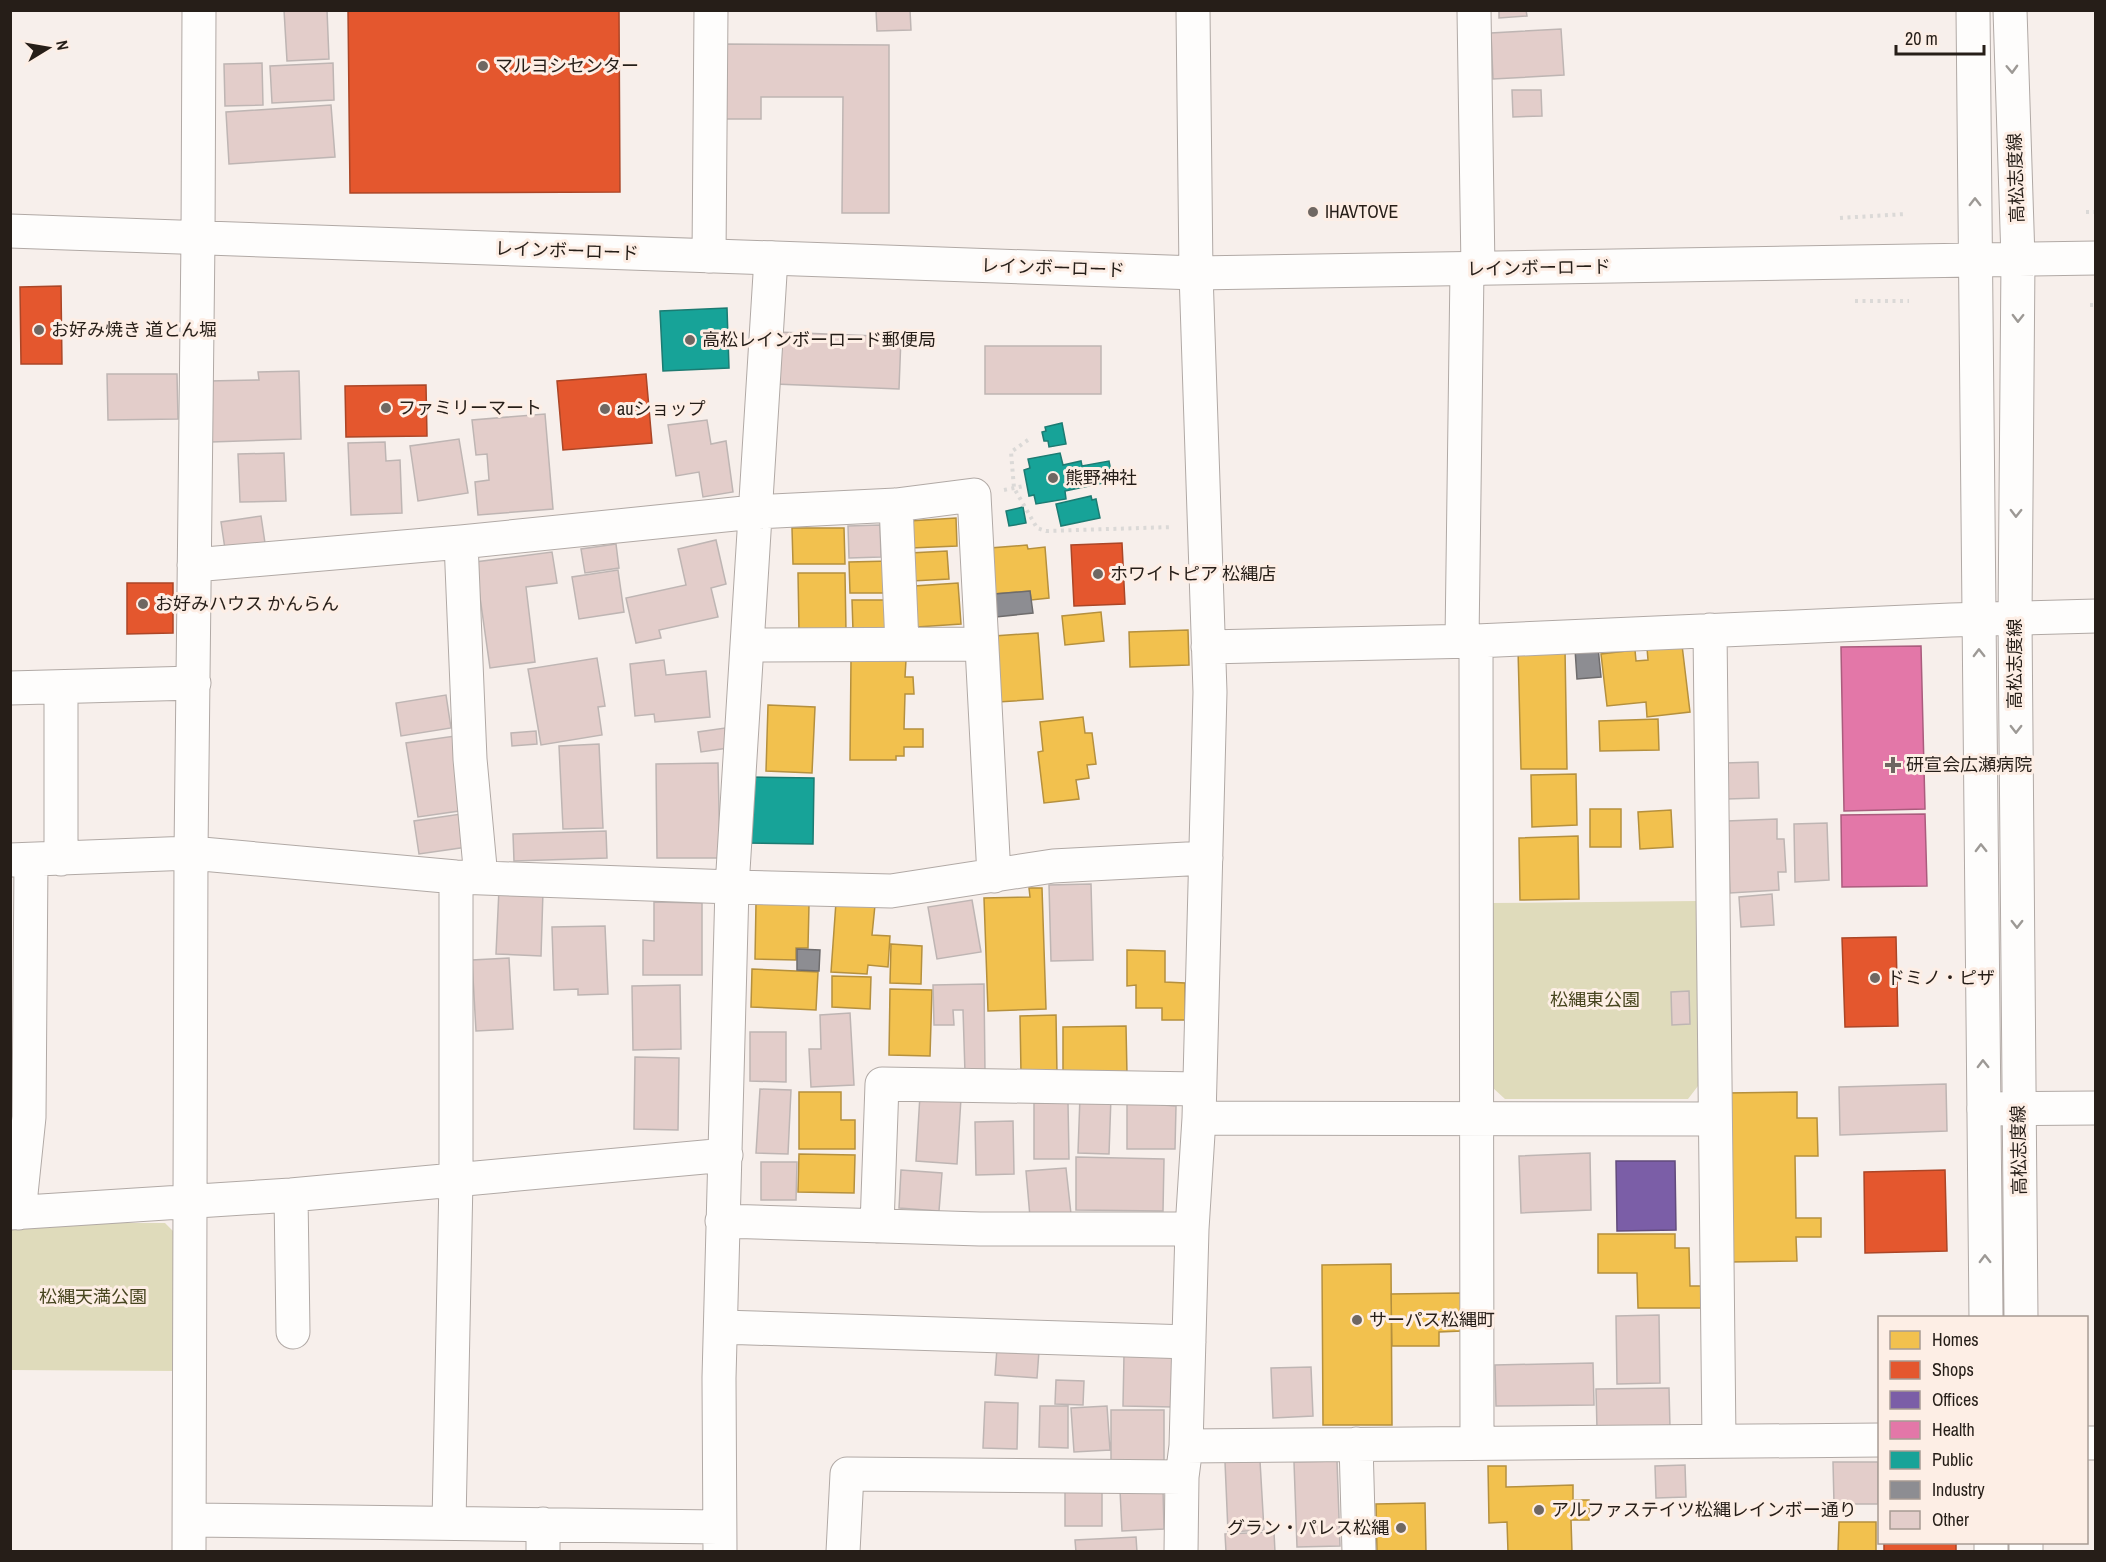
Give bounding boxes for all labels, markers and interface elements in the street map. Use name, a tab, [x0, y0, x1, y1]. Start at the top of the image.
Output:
north arrow	[18, 18, 78, 78]
scale bar	[1896, 18, 1984, 56]
text: 20 m	[1905, 26, 1938, 51]
text: N	[51, 38, 74, 52]
place label: マルヨシセンター	[495, 53, 639, 78]
marker: マルヨシセンター	[476, 59, 490, 73]
one-way arrow	[2006, 64, 2018, 73]
street label: 高松志度線	[2001, 133, 2030, 223]
one-way arrow	[1969, 197, 1981, 206]
place label: IHAVTOVE	[1325, 199, 1398, 224]
marker: IHAVTOVE	[1306, 205, 1320, 219]
street label: レインボーロード	[495, 235, 639, 266]
street label: レインボーロード	[981, 252, 1125, 283]
street label: レインボーロード	[1467, 254, 1611, 281]
one-way arrow	[2012, 313, 2024, 322]
place label: お好み焼き 道とん堀	[51, 317, 217, 342]
marker: お好み焼き 道とん堀	[32, 323, 46, 337]
place label: 高松レインボーロード郵便局	[702, 327, 936, 352]
marker: 高松レインボーロード郵便局	[683, 333, 697, 347]
place label: ファミリーマート	[398, 395, 542, 420]
place label: auショップ	[617, 396, 705, 421]
marker: ファミリーマート	[379, 401, 393, 415]
marker: auショップ	[598, 402, 612, 416]
place label: 熊野神社	[1065, 465, 1137, 490]
marker: 熊野神社	[1046, 471, 1060, 485]
one-way arrow	[2010, 508, 2022, 517]
place label: ホワイトピア 松縄店	[1110, 561, 1276, 586]
marker: ホワイトピア 松縄店	[1091, 567, 1105, 581]
place label: お好みハウス かんらん	[155, 591, 339, 616]
marker: お好みハウス かんらん	[136, 597, 150, 611]
street label: 高松志度線	[2002, 619, 2027, 709]
one-way arrow	[1973, 649, 1985, 658]
one-way arrow	[2010, 724, 2022, 733]
place label: 研宣会広瀬病院	[1906, 752, 2032, 777]
marker: 研宣会広瀬病院	[1884, 756, 1902, 774]
one-way arrow	[1975, 844, 1987, 853]
one-way arrow	[2011, 919, 2023, 928]
place label: ドミノ・ピザ	[1887, 965, 1995, 990]
marker: ドミノ・ピザ	[1868, 971, 1882, 985]
park label: 松縄東公園	[1550, 987, 1640, 1012]
one-way arrow	[1977, 1060, 1989, 1069]
street label: 高松志度線	[2005, 1105, 2032, 1195]
one-way arrow	[1979, 1255, 1991, 1264]
park label: 松縄天満公園	[39, 1284, 147, 1309]
place label: サーパス松縄町	[1369, 1307, 1495, 1332]
marker: サーパス松縄町	[1350, 1313, 1364, 1327]
legend	[1878, 1316, 2088, 1544]
text: Homes	[1932, 1327, 1979, 1352]
text: Shops	[1932, 1357, 1974, 1382]
text: Offices	[1932, 1387, 1979, 1412]
text: Health	[1932, 1417, 1975, 1442]
text: Public	[1932, 1447, 1973, 1472]
text: Industry	[1932, 1477, 1985, 1502]
place label: アルファステイツ松縄レインボー通り	[1551, 1497, 1857, 1522]
marker: アルファステイツ松縄レインボー通り	[1532, 1503, 1546, 1517]
text: Other	[1932, 1507, 1969, 1532]
place label: グラン・パレス松縄	[1227, 1515, 1389, 1540]
marker: グラン・パレス松縄	[1394, 1521, 1408, 1535]

